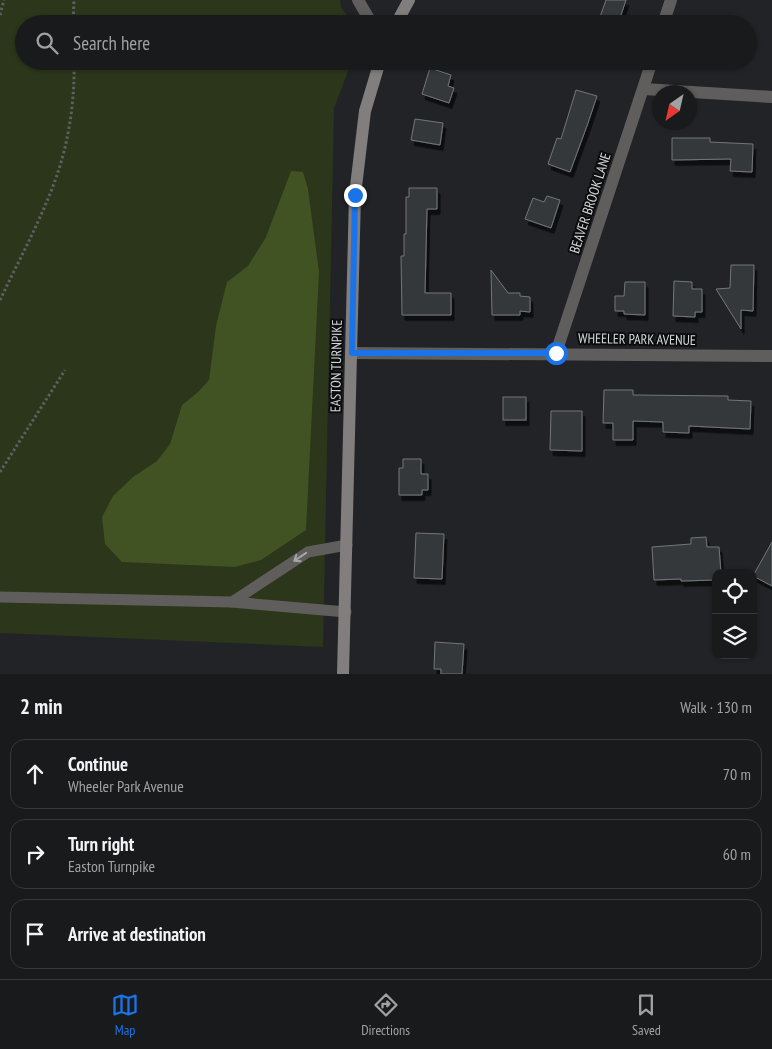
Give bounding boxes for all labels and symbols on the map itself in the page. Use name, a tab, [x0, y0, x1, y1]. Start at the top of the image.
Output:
north arrow	[652, 85, 697, 130]
street label: BEAVER BROOK LANE	[565, 150, 615, 256]
route end	[344, 184, 367, 207]
street label: EASTON TURNPIKE	[326, 320, 346, 412]
street label: WHEELER PARK AVENUE	[578, 329, 696, 349]
route start	[545, 342, 568, 365]
one-way arrow	[293, 552, 307, 562]

